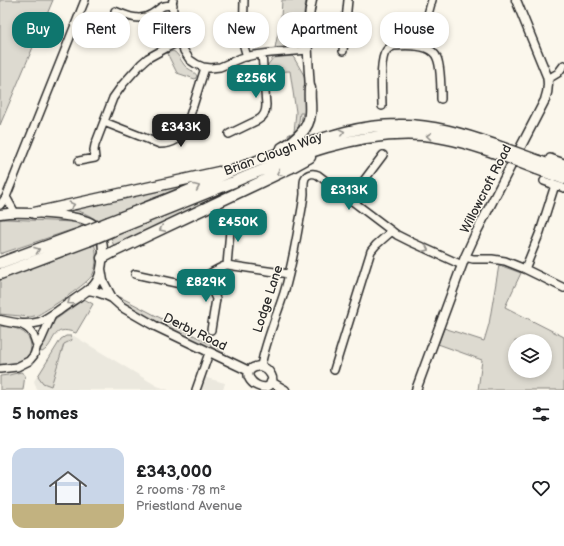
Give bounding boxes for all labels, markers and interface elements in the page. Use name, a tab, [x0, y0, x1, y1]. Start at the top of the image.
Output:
chip: Buy	[12, 12, 64, 48]
chip: Rent	[72, 12, 130, 48]
chip: Filters	[138, 12, 205, 48]
chip: New	[213, 12, 269, 48]
chip: Apartment	[277, 12, 372, 48]
chip: House	[380, 12, 449, 48]
pin: £256K	[228, 65, 284, 99]
text: £256K	[236, 70, 276, 86]
pin: £343K	[153, 114, 209, 148]
text: £343K	[161, 119, 201, 135]
one-way arrow	[338, 128, 345, 137]
street label: Brian Clough Way	[222, 129, 324, 179]
one-way arrow	[426, 132, 432, 141]
street label: Willowcroft Road	[457, 142, 515, 236]
one-way arrow	[276, 168, 283, 176]
pin: £313K	[321, 177, 377, 211]
text: £313K	[330, 182, 368, 198]
one-way arrow	[193, 184, 201, 192]
one-way arrow	[69, 201, 75, 209]
pin: £450K	[210, 209, 266, 243]
text: £450K	[218, 214, 258, 230]
one-way arrow	[158, 224, 166, 232]
one-way arrow	[422, 244, 430, 252]
one-way arrow	[33, 247, 40, 255]
street label: Lodge Lane	[250, 263, 287, 335]
pin: £829K	[178, 269, 234, 303]
text: £829K	[186, 274, 226, 290]
one-way arrow	[67, 297, 74, 305]
street label: Derby Road	[161, 310, 229, 354]
map controls	[508, 334, 552, 378]
button: layers	[508, 334, 552, 378]
icon: filters	[530, 403, 552, 425]
text: 5 homes	[12, 404, 78, 424]
text: £343,000	[136, 462, 212, 482]
icon: home	[44, 464, 92, 512]
icon: heart	[530, 477, 552, 499]
text: 2 rooms · 78 m²	[136, 482, 226, 498]
text: Priestland Avenue	[136, 498, 242, 514]

